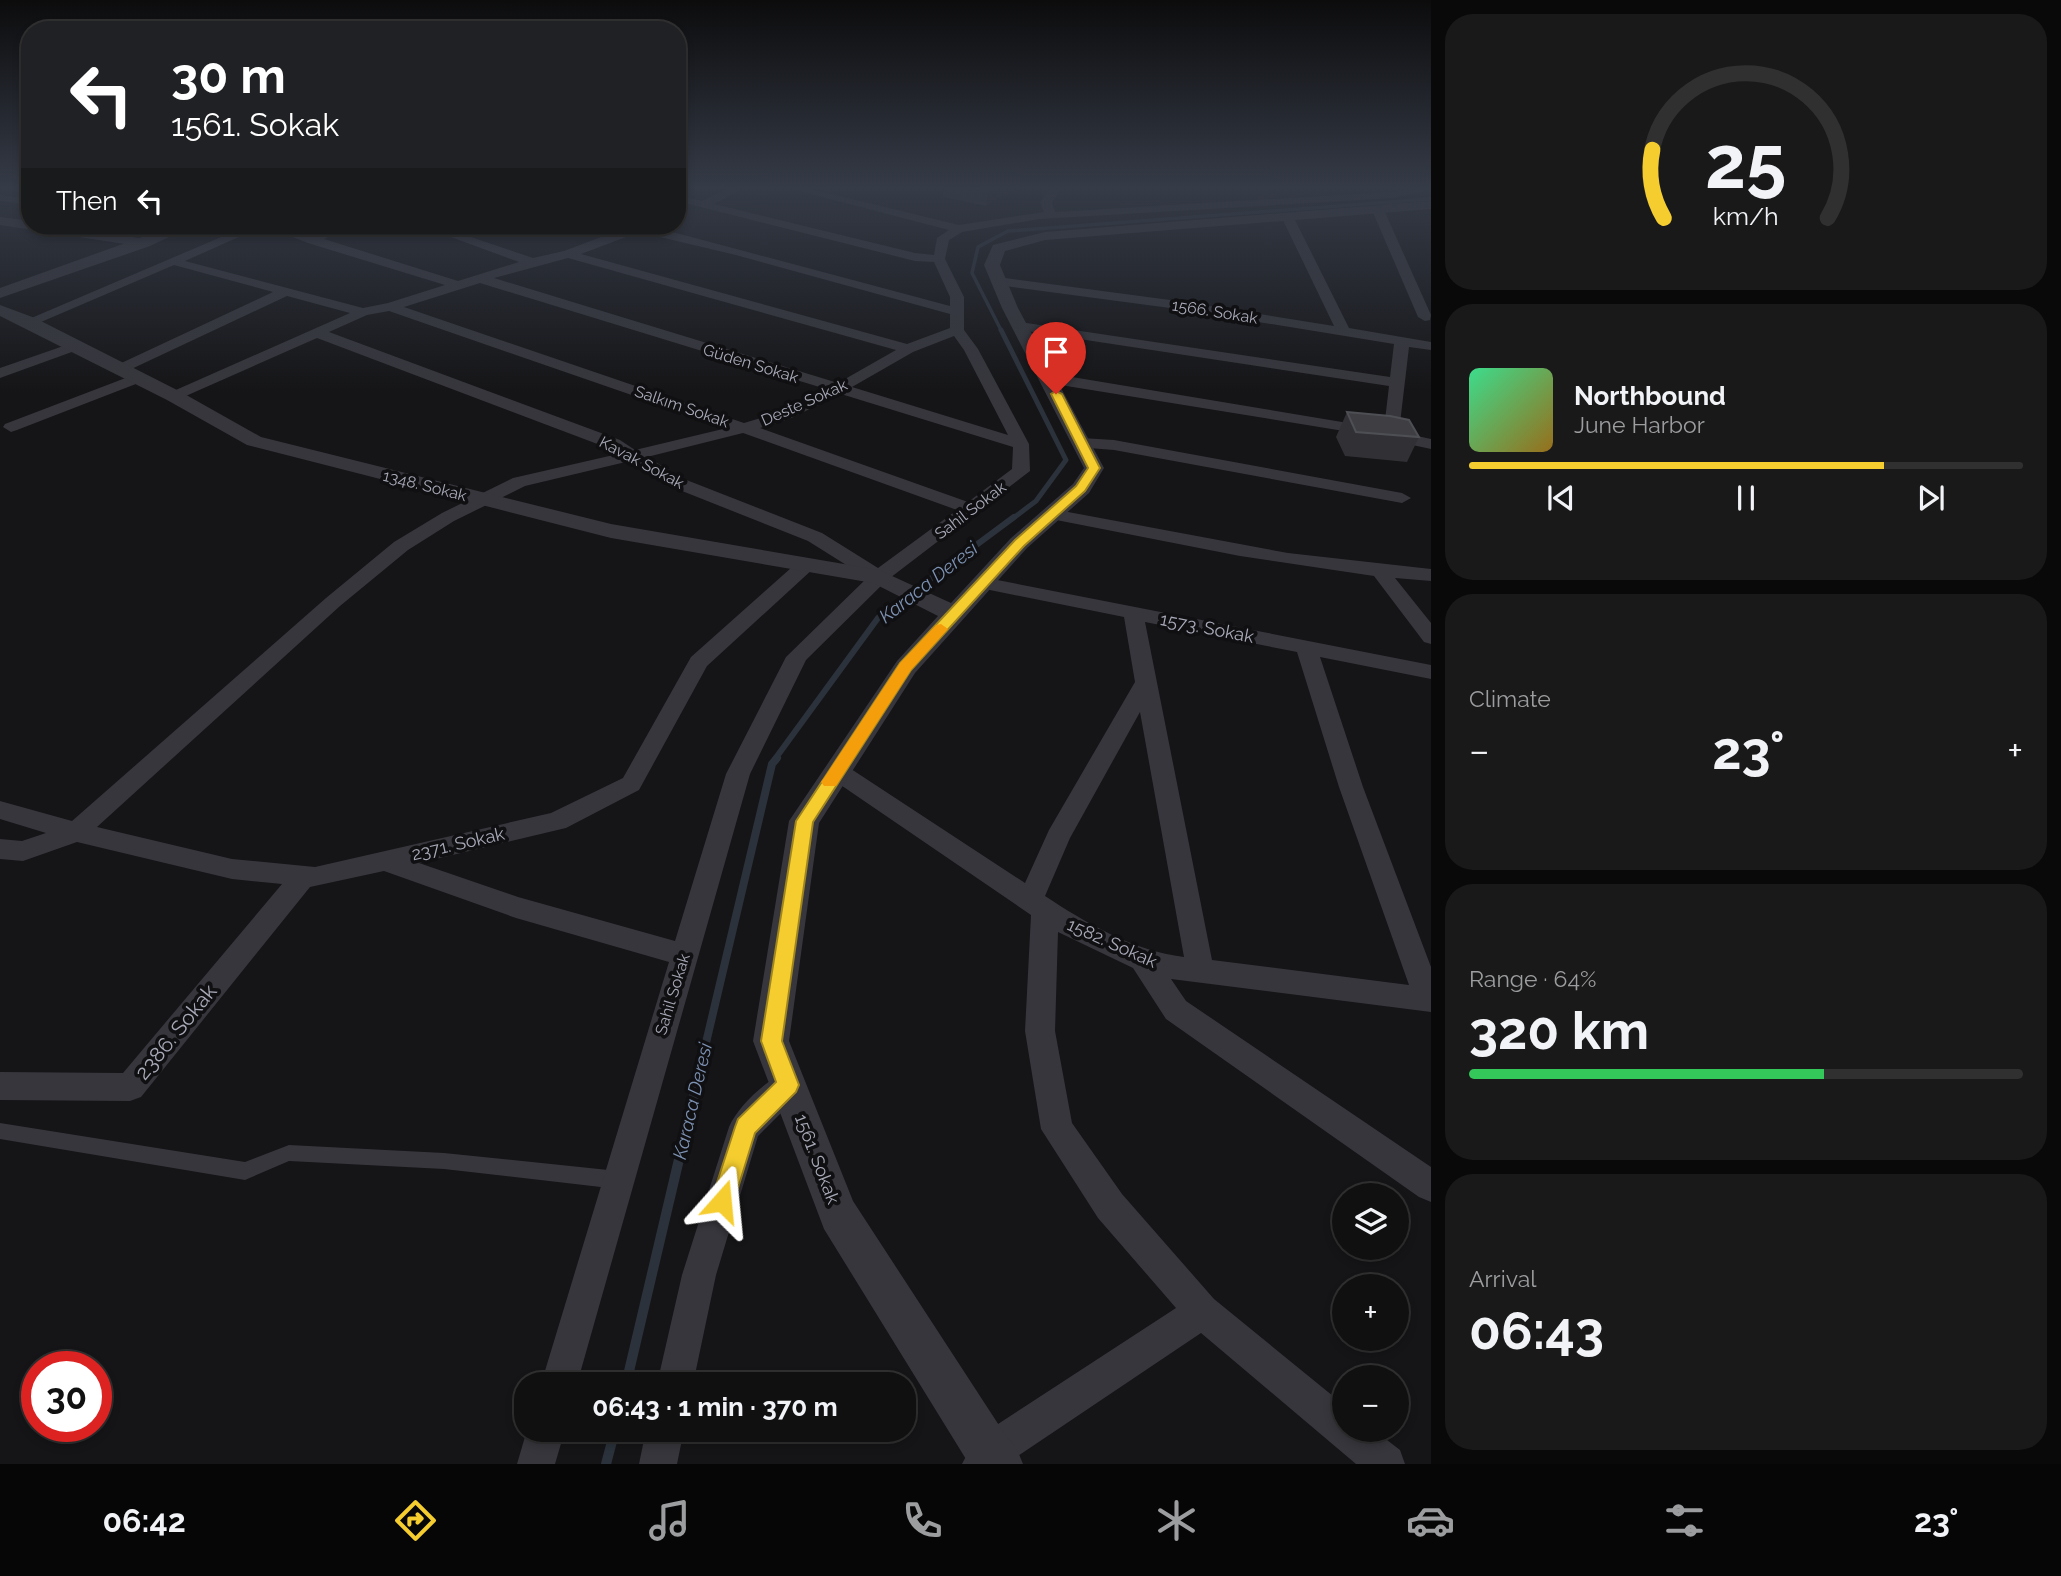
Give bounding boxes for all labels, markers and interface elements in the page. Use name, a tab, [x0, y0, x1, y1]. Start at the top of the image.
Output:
text: 30 m	[171, 47, 286, 104]
icon: left	[56, 49, 147, 140]
text: 1561. Sokak	[171, 106, 339, 143]
text: 25	[1705, 120, 1787, 205]
icon: left	[131, 182, 169, 220]
text: Then	[56, 186, 117, 216]
text: km/h	[1713, 201, 1779, 231]
street label: 1566. Sokak	[1171, 295, 1260, 328]
pin	[1026, 322, 1086, 394]
icon: arrive	[1037, 333, 1075, 371]
street label: Güden Sokak	[701, 340, 801, 387]
street label: Deste Sokak	[758, 375, 851, 430]
street label: Salkım Sokak	[632, 381, 732, 432]
text: Northbound	[1574, 381, 1726, 411]
text: June Harbor	[1574, 411, 1705, 438]
street label: Kavak Sokak	[596, 432, 688, 493]
street label: 1348. Sokak	[381, 466, 469, 505]
street label: Sahil Sokak	[931, 477, 1010, 543]
icon: previous	[1542, 479, 1580, 517]
icon: pause	[1727, 479, 1765, 517]
icon: next	[1912, 479, 1950, 517]
water label: Karaca Deresi	[874, 536, 982, 627]
street label: 1573. Sokak	[1158, 608, 1256, 647]
text: Climate	[1469, 685, 1551, 712]
text: 23°	[1712, 720, 1785, 781]
text: −	[1469, 728, 1489, 773]
text: +	[2007, 728, 2023, 773]
street label: 2371. Sokak	[409, 823, 507, 864]
street label: 1582. Sokak	[1064, 913, 1161, 972]
street label: Sahil Sokak	[651, 951, 694, 1037]
text: Range · 64%	[1469, 965, 1596, 992]
street label: 2386. Sokak	[130, 979, 222, 1084]
text: 320 km	[1469, 1000, 1649, 1061]
water label: Karaca Deresi	[668, 1040, 716, 1161]
street label: 1561. Sokak	[791, 1111, 844, 1207]
position arrow	[685, 1164, 759, 1238]
map controls	[1332, 1183, 1409, 1442]
button: layers	[1332, 1183, 1409, 1260]
text: Arrival	[1469, 1265, 1536, 1292]
button: +	[1332, 1274, 1409, 1351]
text: 06:43	[1469, 1300, 1604, 1361]
speed limit sign: 30	[21, 1351, 112, 1442]
button: −	[1332, 1365, 1409, 1442]
text: 06:43 · 1 min · 370 m	[592, 1392, 838, 1422]
icon: directions	[391, 1496, 440, 1545]
icon: music	[645, 1496, 694, 1545]
icon: phone	[898, 1496, 947, 1545]
icon: climate	[1152, 1496, 1201, 1545]
icon: car	[1406, 1496, 1455, 1545]
icon: filters	[1660, 1496, 1709, 1545]
text: 06:42	[102, 1502, 186, 1539]
text: 23°	[1914, 1502, 1958, 1539]

